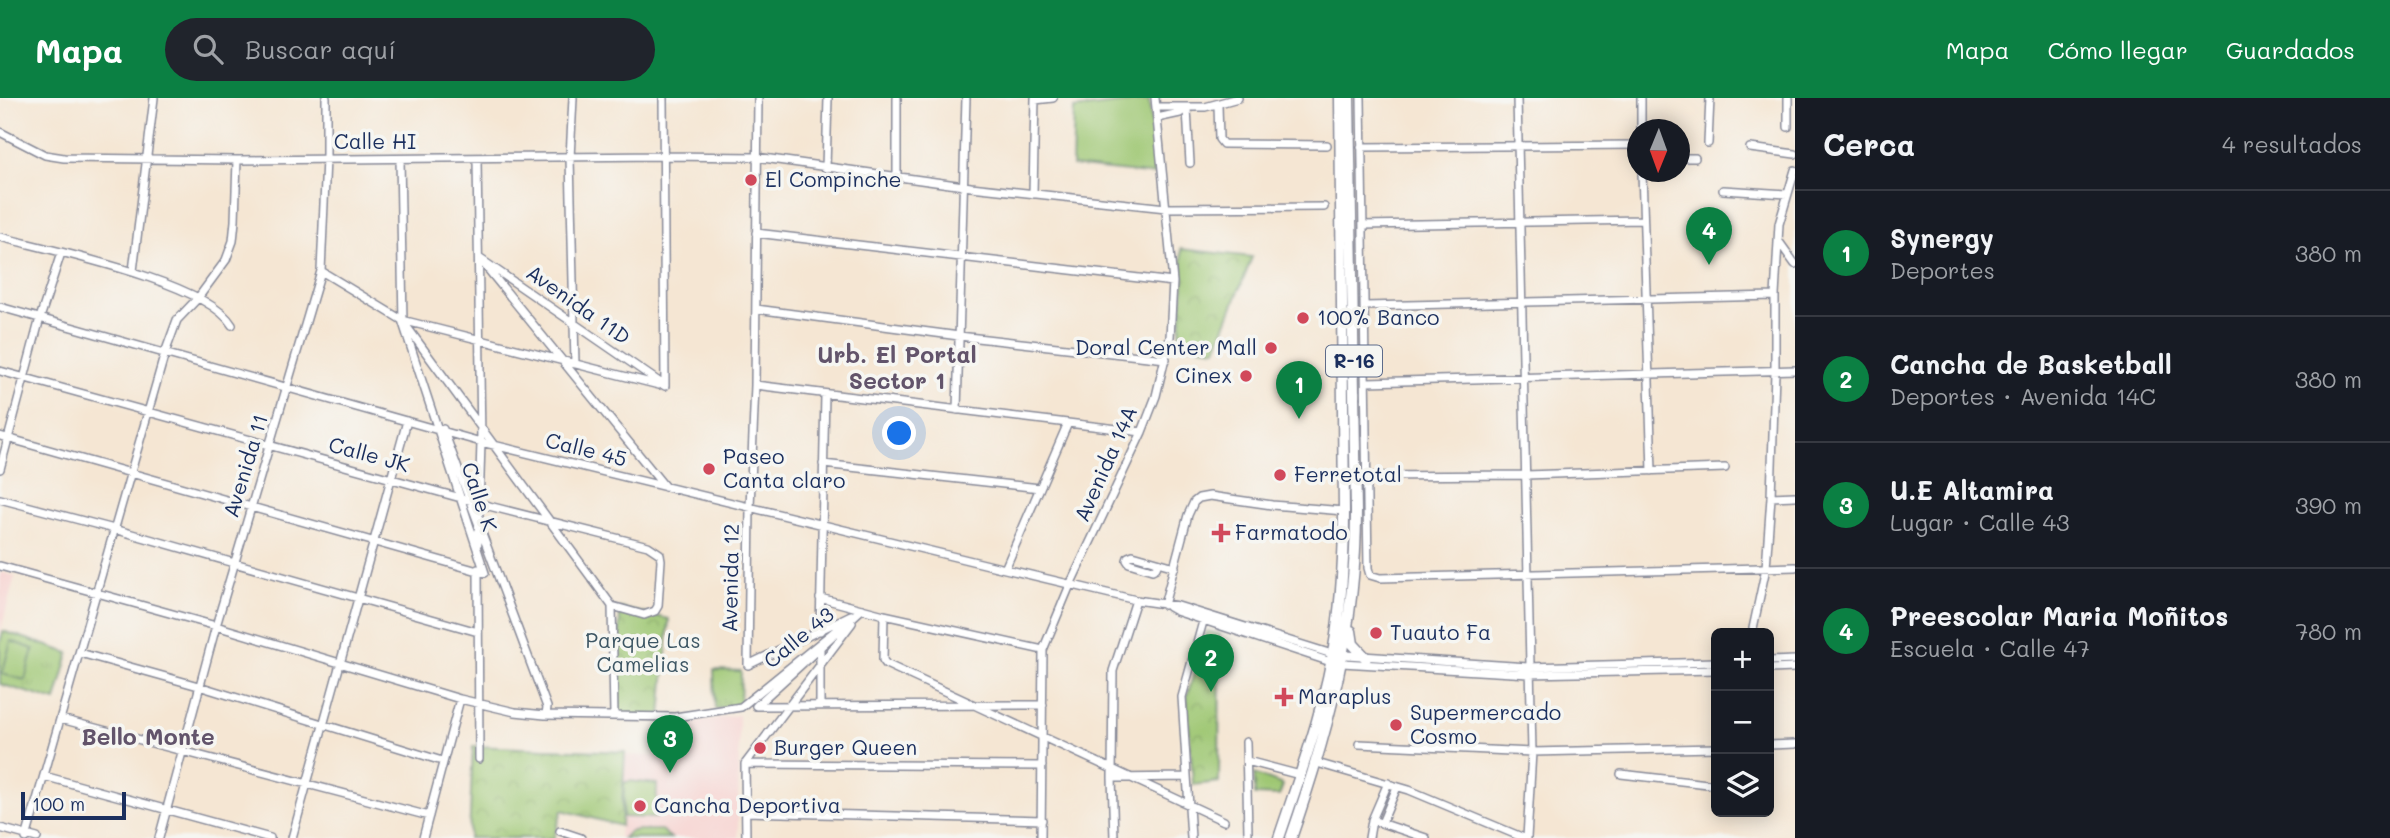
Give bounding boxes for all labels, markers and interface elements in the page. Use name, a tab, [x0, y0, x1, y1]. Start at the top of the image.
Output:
search box	[165, 18, 655, 81]
text: Mapa	[35, 28, 123, 71]
icon: search	[189, 30, 227, 68]
text: Buscar aquí	[245, 32, 396, 66]
text: Mapa	[1946, 34, 2010, 65]
text: Cómo llegar	[2048, 34, 2188, 65]
text: Guardados	[2226, 34, 2355, 65]
north arrow	[1627, 119, 1690, 182]
text: Cerca	[1823, 124, 1915, 164]
street label: Calle HI	[334, 127, 416, 154]
text: 4 resultados	[2222, 129, 2362, 159]
place label: El Compinche	[765, 165, 901, 192]
marker: El Compinche	[743, 172, 759, 188]
pin: 4	[1686, 207, 1732, 265]
text: Synergy	[1890, 221, 1994, 255]
text: 1	[1841, 238, 1851, 268]
text: 380 m	[2295, 238, 2362, 268]
text: Deportes	[1890, 255, 1995, 285]
street label: Avenida 11D	[522, 258, 636, 350]
place label: 100% Banco	[1317, 303, 1440, 330]
marker: 100% Banco	[1295, 310, 1311, 326]
place label: Doral Center Mall	[1075, 333, 1257, 360]
district label: Urb. El Portal Sector 1	[817, 339, 977, 395]
marker: Doral Center Mall	[1263, 340, 1279, 356]
road number: R-16	[1326, 345, 1382, 376]
text: Cancha de Basketball	[1890, 347, 2172, 381]
place label: Cinex	[1175, 361, 1232, 388]
pin: 1	[1276, 361, 1322, 419]
text: 2	[1840, 364, 1852, 394]
text: 380 m	[2295, 364, 2362, 394]
marker: Cinex	[1238, 368, 1254, 384]
text: Deportes · Avenida 14C	[1890, 381, 2156, 411]
street label: Avenida 14A	[1067, 401, 1142, 526]
street label: Avenida 11	[216, 411, 273, 520]
your location	[882, 416, 916, 450]
street label: Calle 45	[543, 425, 630, 472]
street label: Calle JK	[326, 430, 413, 477]
place label: Paseo Canta claro	[723, 442, 845, 493]
street label: Calle K	[457, 459, 504, 535]
place label: Ferretotal	[1294, 460, 1402, 487]
marker: Paseo Canta claro	[701, 461, 717, 477]
marker: Ferretotal	[1272, 467, 1288, 483]
text: U.E Altamira	[1890, 473, 2054, 507]
text: 3	[1839, 490, 1853, 520]
text: 390 m	[2295, 490, 2362, 520]
text: Lugar · Calle 43	[1890, 507, 2070, 537]
place label: Farmatodo	[1235, 518, 1348, 545]
street label: Avenida 12	[715, 523, 744, 633]
marker: Farmatodo	[1213, 525, 1229, 541]
text: Preescolar Maria Moñitos	[1890, 599, 2228, 633]
street label: Calle 43	[757, 600, 839, 673]
text: 4	[1839, 616, 1853, 646]
text: 780 m	[2295, 616, 2362, 646]
place label: Tuauto Fa	[1390, 618, 1491, 645]
marker: Tuauto Fa	[1368, 625, 1384, 641]
park label: Parque Las Camelias	[585, 626, 701, 677]
map controls	[1711, 628, 1774, 817]
button: +	[1711, 628, 1774, 691]
text: Escuela · Calle 47	[1890, 633, 2090, 663]
pin: 2	[1188, 634, 1234, 692]
place label: Maraplus	[1298, 682, 1391, 709]
marker: Maraplus	[1276, 689, 1292, 705]
button: −	[1711, 691, 1774, 754]
place label: Supermercado Cosmo	[1410, 698, 1561, 749]
pin: 3	[647, 715, 693, 773]
marker: Supermercado Cosmo	[1388, 717, 1404, 733]
district label: Bello Monte	[81, 721, 215, 751]
place label: Burger Queen	[774, 733, 917, 760]
marker: Burger Queen	[752, 740, 768, 756]
button: layers	[1711, 754, 1774, 817]
scale bar	[21, 789, 126, 821]
text: 100 m	[32, 791, 85, 816]
place label: Cancha Deportiva	[654, 791, 841, 818]
marker: Cancha Deportiva	[632, 798, 648, 814]

